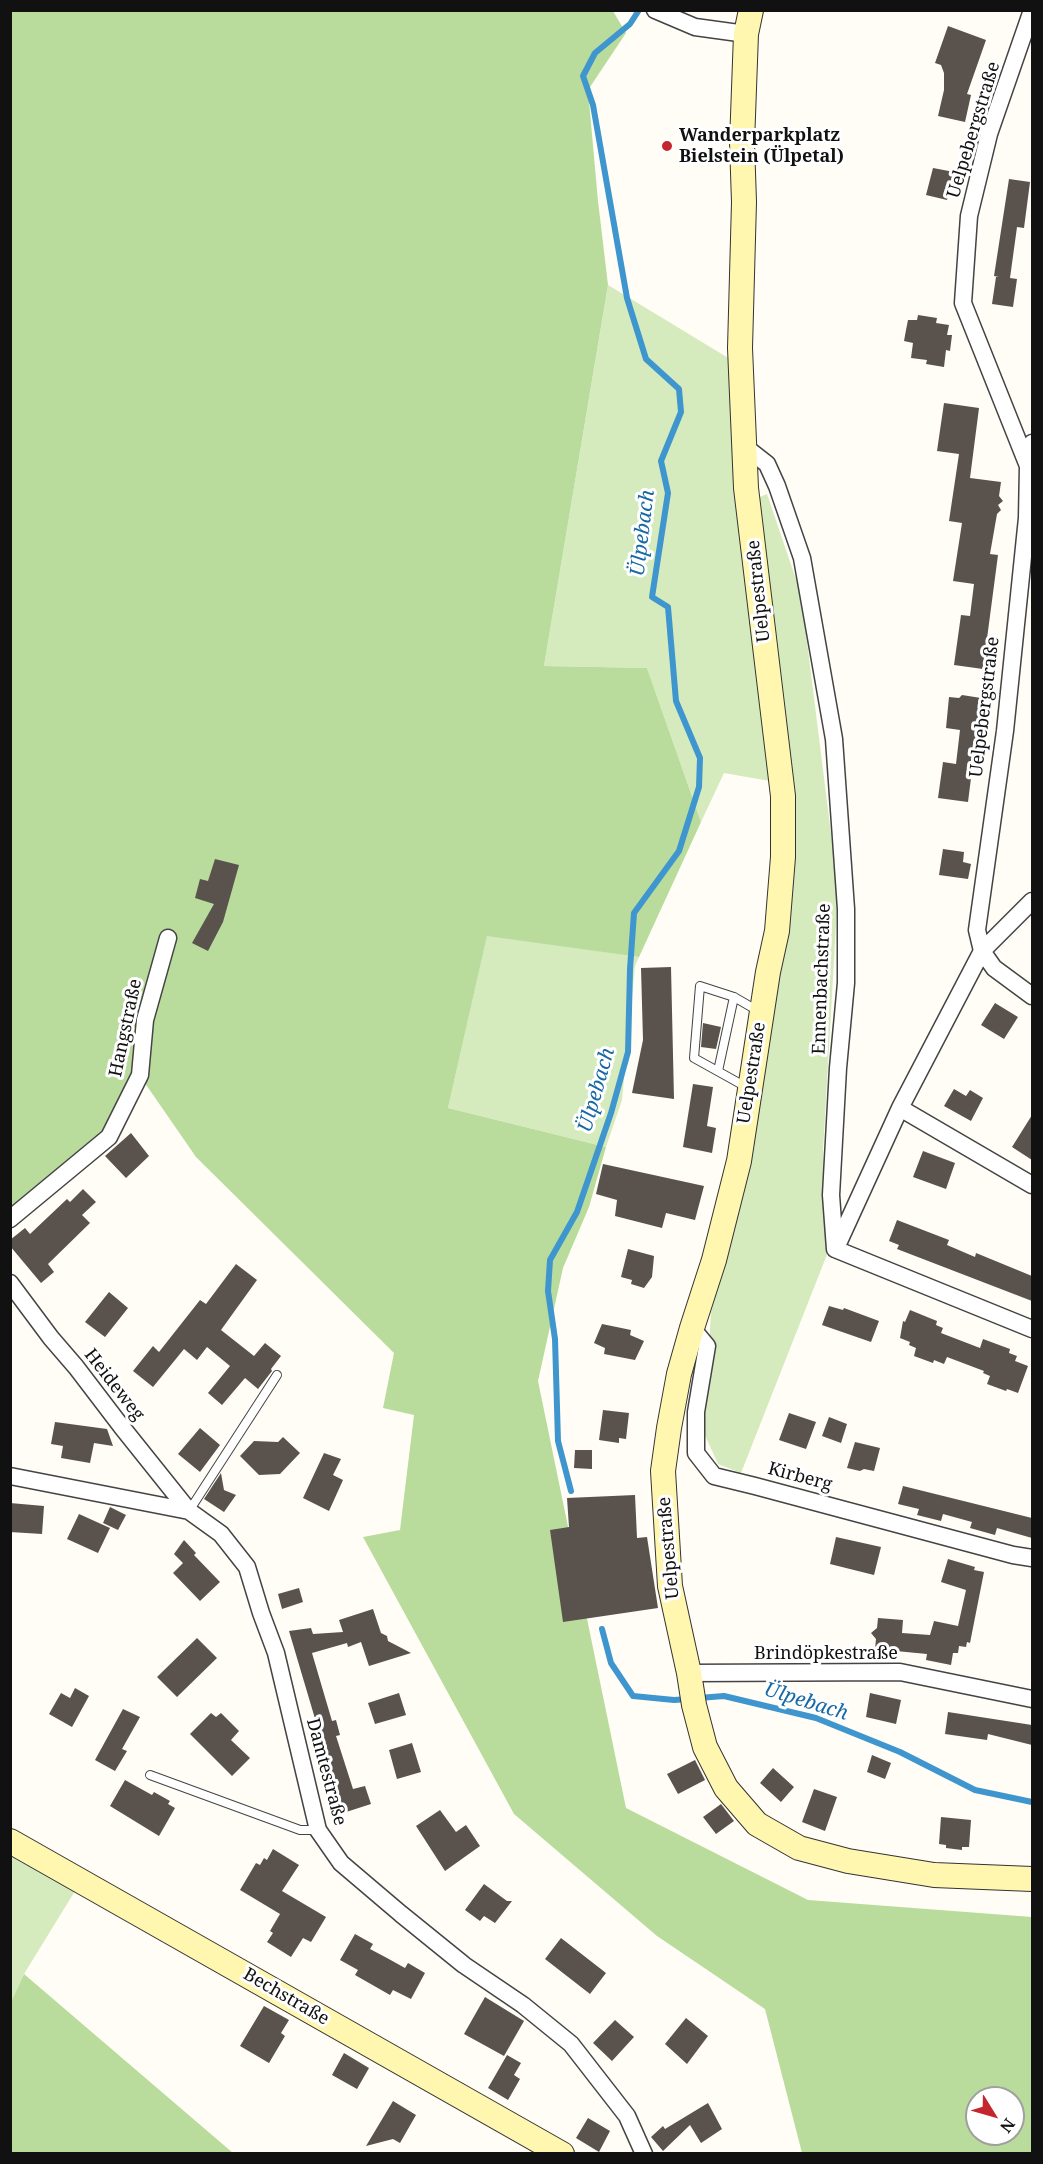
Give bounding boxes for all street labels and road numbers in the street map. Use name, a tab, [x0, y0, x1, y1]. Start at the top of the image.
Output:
street label: Uelpebergstraße	[943, 59, 1005, 201]
street label: Uelpestraße	[743, 539, 775, 643]
street label: Uelpebergstraße	[966, 635, 1004, 779]
street label: Ennenbachstraße	[809, 903, 835, 1055]
street label: Hangstraße	[105, 977, 147, 1079]
street label: Uelpestraße	[733, 1021, 771, 1125]
street label: Heideweg	[79, 1345, 149, 1425]
street label: Kirberg	[765, 1458, 835, 1496]
street label: Uelpestraße	[654, 1496, 684, 1600]
street label: Brindöpkestraße	[754, 1643, 898, 1665]
street label: Damtestraße	[301, 1716, 351, 1828]
street label: Bechstraße	[239, 1964, 333, 2030]

